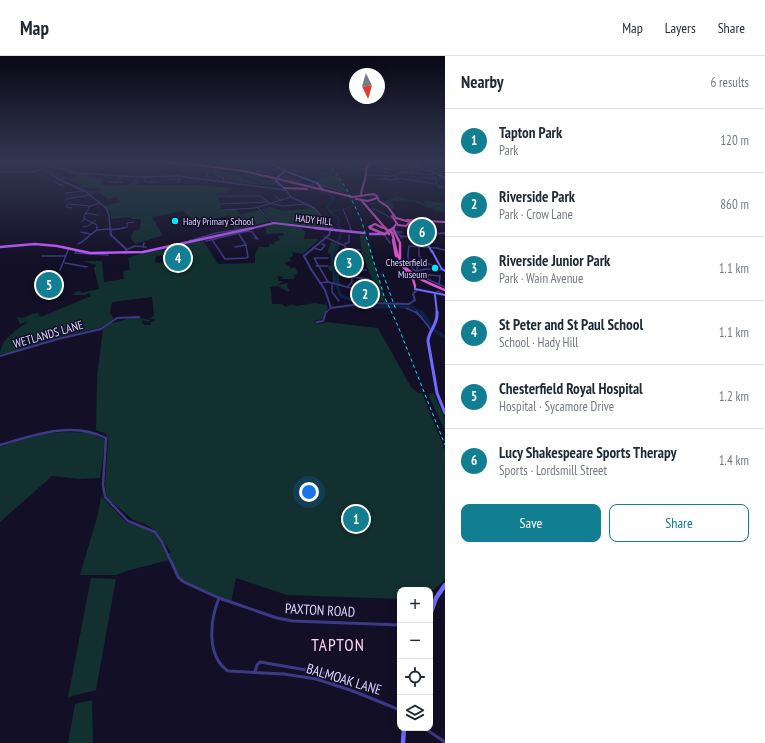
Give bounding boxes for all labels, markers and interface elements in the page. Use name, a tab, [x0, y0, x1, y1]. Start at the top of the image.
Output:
text: Map	[20, 16, 49, 40]
text: Map	[622, 19, 643, 37]
text: Layers	[665, 19, 696, 37]
text: Share	[718, 19, 745, 37]
north arrow	[349, 68, 385, 104]
text: Nearby	[461, 71, 504, 93]
text: 6 results	[710, 74, 749, 91]
text: Tapton Park	[499, 123, 562, 142]
text: 1	[471, 132, 477, 149]
text: 120 m	[720, 132, 749, 149]
text: Park	[499, 142, 518, 159]
text: Riverside Park	[499, 187, 575, 206]
text: 2	[471, 196, 477, 213]
text: 860 m	[720, 196, 749, 213]
text: Park · Crow Lane	[499, 206, 573, 223]
street label: HADY HILL	[295, 212, 334, 229]
place label: Hady Primary School	[183, 215, 254, 228]
marker: Hady Primary School	[170, 216, 180, 226]
pin: 6	[409, 217, 435, 247]
pin: 4	[165, 243, 191, 273]
pin: 3	[336, 248, 362, 278]
text: Riverside Junior Park	[499, 251, 610, 270]
place label: Chesterfield Museum	[386, 256, 427, 281]
text: 3	[471, 260, 477, 277]
text: 1.1 km	[719, 260, 749, 277]
marker: Chesterfield Museum	[430, 263, 440, 273]
pin: 5	[36, 270, 62, 300]
text: Park · Wain Avenue	[499, 270, 583, 287]
pin: 2	[352, 279, 378, 309]
text: St Peter and St Paul School	[499, 315, 643, 334]
street label: WETLANDS LANE	[11, 317, 85, 351]
text: 4	[471, 324, 477, 341]
text: 1.1 km	[719, 324, 749, 341]
text: School · Hady Hill	[499, 334, 578, 351]
text: Chesterfield Royal Hospital	[499, 379, 643, 398]
text: 5	[471, 388, 477, 405]
text: 1.2 km	[719, 388, 749, 405]
text: Hospital · Sycamore Drive	[499, 398, 614, 415]
text: Lucy Shakespeare Sports Therapy	[499, 443, 677, 462]
text: 6	[471, 452, 477, 469]
text: 1.4 km	[719, 452, 749, 469]
text: Sports · Lordsmill Street	[499, 462, 607, 479]
your location	[299, 482, 319, 502]
pin: 1	[343, 504, 369, 534]
button: Save	[461, 504, 601, 542]
button: Share	[609, 504, 749, 542]
map controls	[397, 587, 433, 731]
button: +	[397, 587, 433, 623]
street label: PAXTON ROAD	[285, 599, 355, 621]
button: −	[397, 623, 433, 659]
district label: TAPTON	[311, 634, 365, 656]
street label: BALMOAK LANE	[304, 659, 384, 699]
button: locate	[397, 659, 433, 695]
button: layers	[397, 695, 433, 731]

